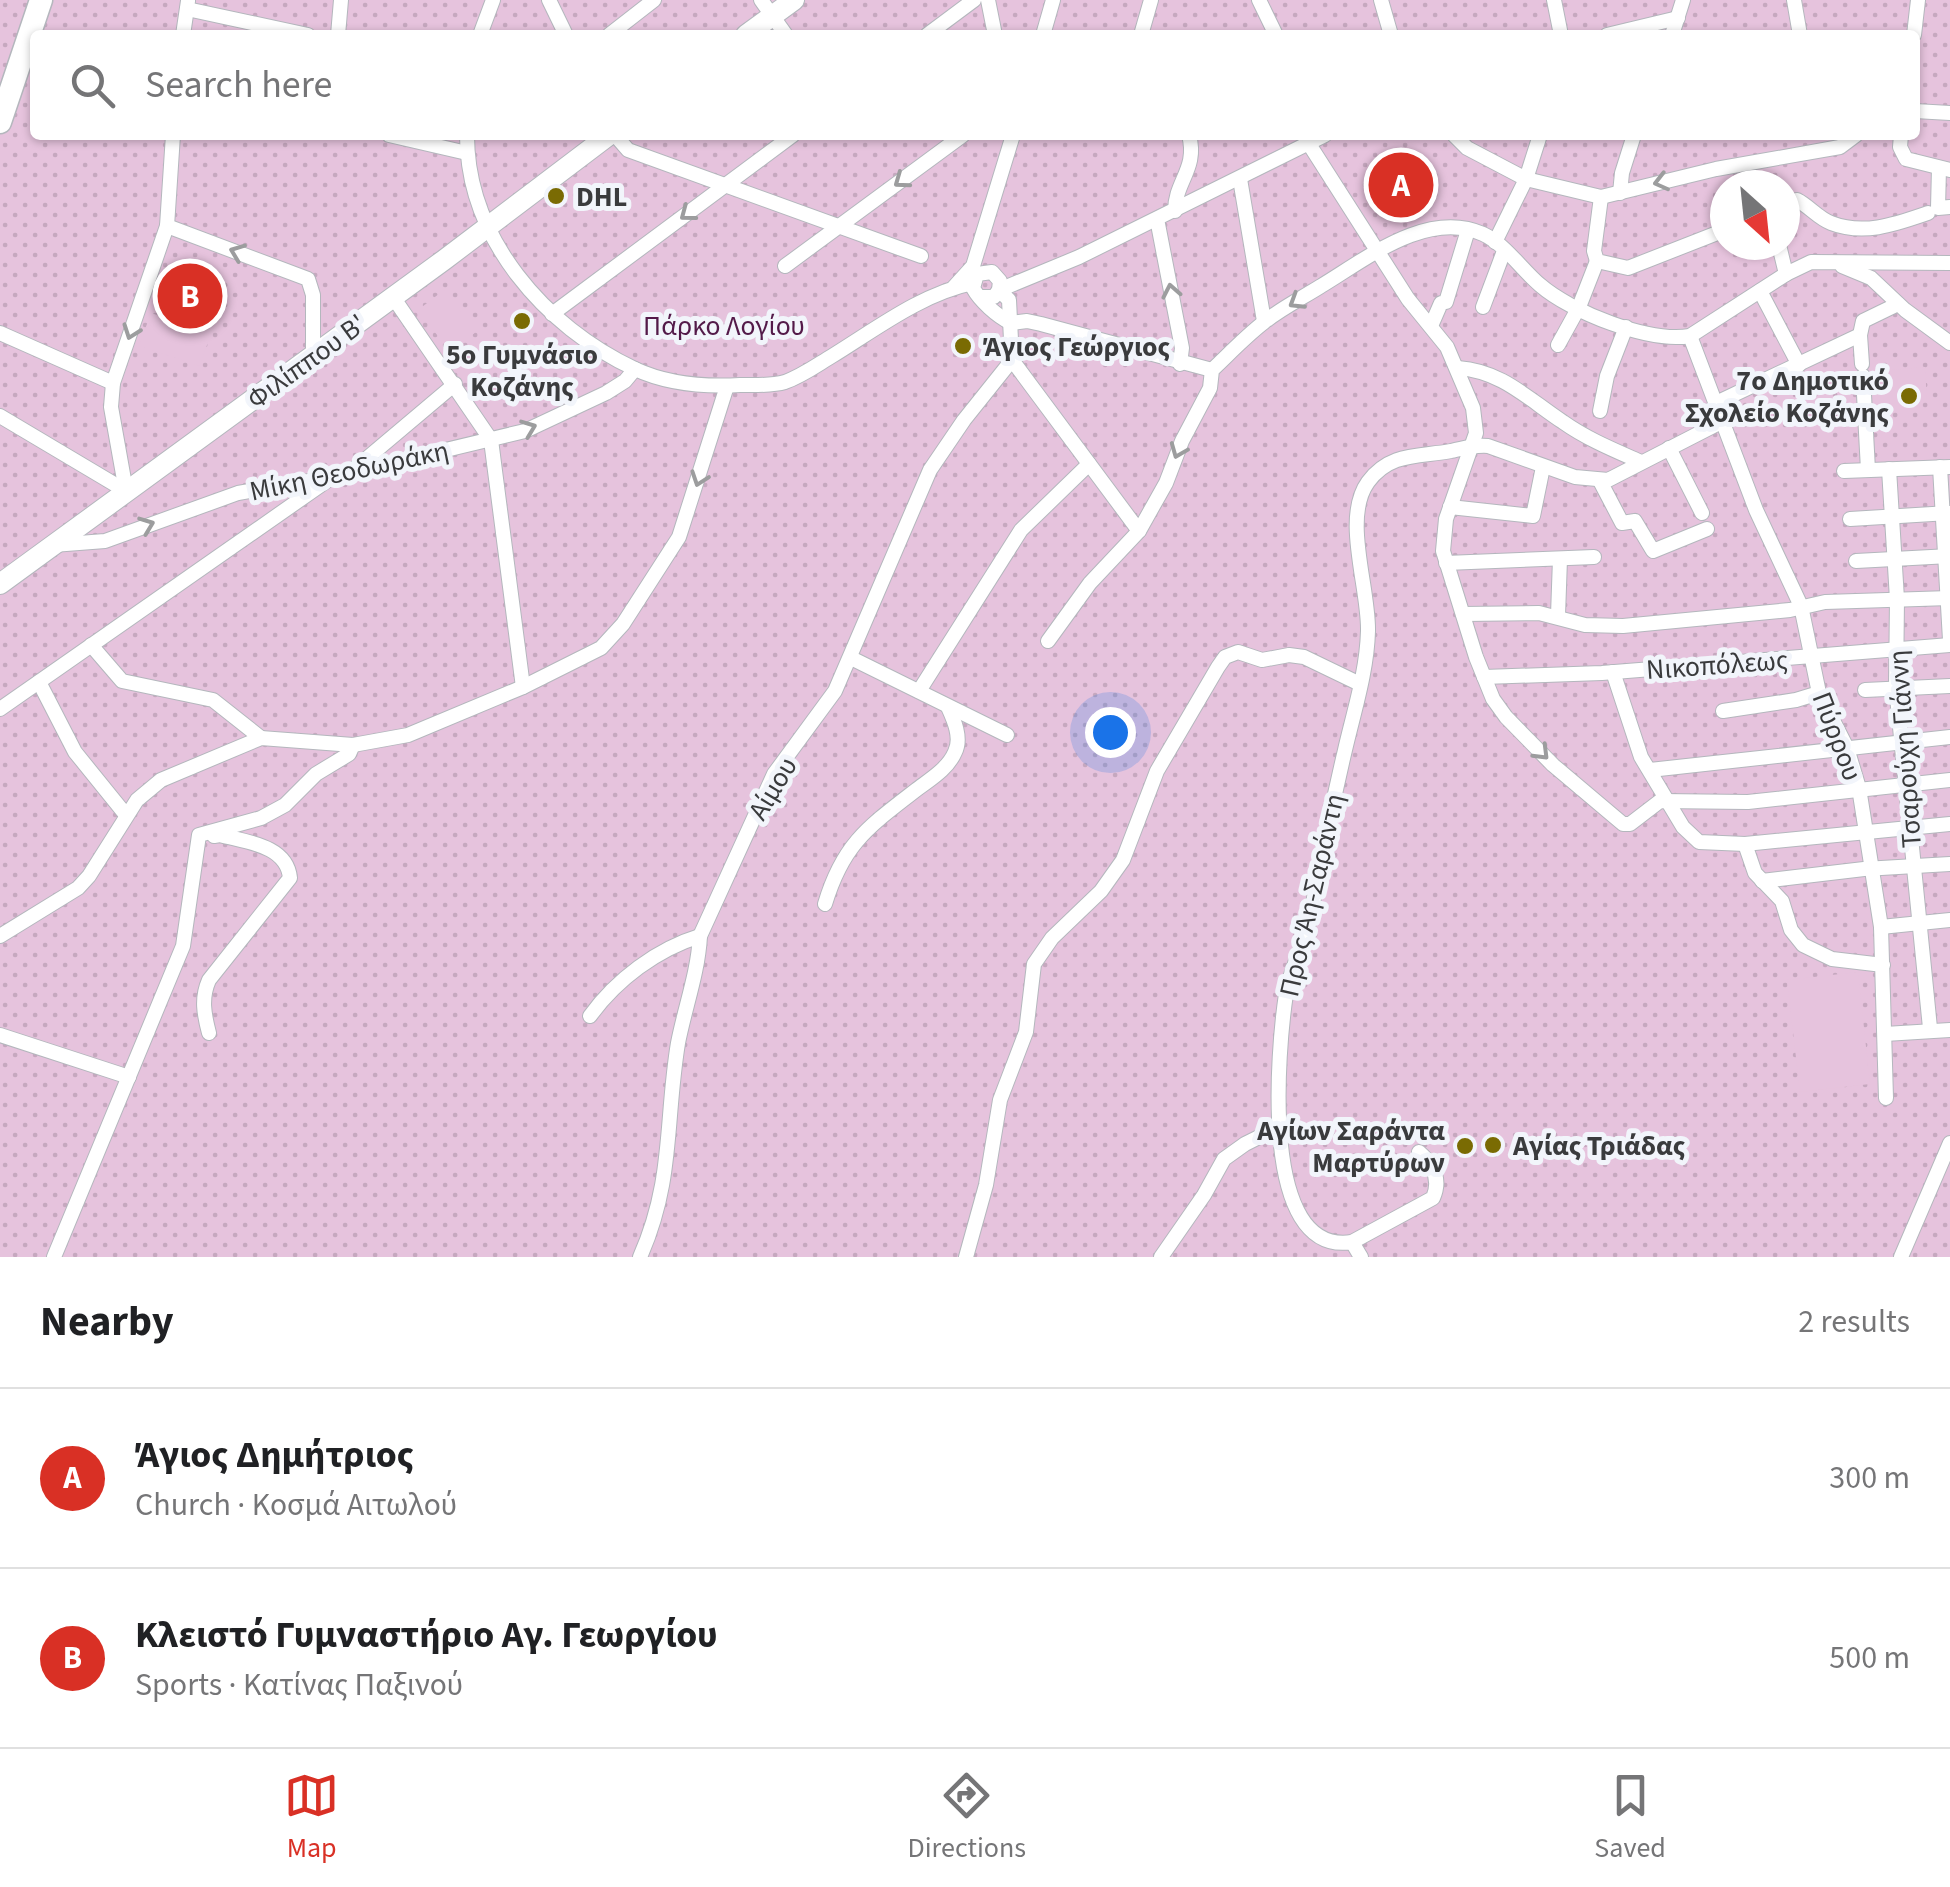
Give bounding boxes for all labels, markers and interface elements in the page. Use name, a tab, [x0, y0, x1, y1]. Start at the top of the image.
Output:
search box	[30, 30, 1920, 140]
icon: search	[65, 58, 120, 113]
text: Search here	[145, 58, 332, 112]
pin: A	[1368, 148, 1434, 222]
one-way arrow	[894, 169, 912, 186]
one-way arrow	[1653, 170, 1670, 191]
north arrow	[1710, 170, 1800, 260]
place label: DHL	[576, 177, 627, 217]
marker: DHL	[545, 185, 567, 207]
one-way arrow	[680, 203, 698, 220]
one-way arrow	[230, 244, 247, 264]
pin: B	[158, 258, 222, 334]
one-way arrow	[1161, 283, 1182, 300]
one-way arrow	[1289, 289, 1307, 308]
street label: Φιλίππου Β'	[239, 305, 375, 419]
park label: Πάρκο Λογίου	[643, 306, 805, 346]
marker: 5o Γυμνάσιο Κοζάνης	[511, 310, 533, 332]
one-way arrow	[123, 322, 143, 339]
place label: Άγιος Γεώργιος	[983, 327, 1171, 367]
place label: 5o Γυμνάσιο Κοζάνης	[446, 335, 598, 407]
marker: Άγιος Γεώργιος	[952, 335, 974, 357]
place label: 7ο Δημοτικό Σχολείο Κοζάνης	[1685, 361, 1889, 433]
marker: 7ο Δημοτικό Σχολείο Κοζάνης	[1898, 385, 1920, 407]
one-way arrow	[519, 419, 536, 440]
street label: Μίκη Θεοδωράκη	[246, 430, 452, 512]
one-way arrow	[1170, 442, 1190, 459]
one-way arrow	[690, 470, 711, 487]
one-way arrow	[137, 517, 154, 537]
street label: Νικοπόλεως	[1645, 640, 1789, 690]
street label: Τσαρούχη Γιάννη	[1878, 649, 1932, 849]
street label: Πύρρου	[1802, 686, 1872, 787]
your location	[1085, 707, 1136, 758]
one-way arrow	[1530, 742, 1548, 760]
street label: Αίμου	[738, 749, 807, 828]
street label: Προς Άη-Σαράντη	[1269, 790, 1355, 1001]
place label: Αγίων Σαράντα Μαρτύρων	[1256, 1111, 1445, 1183]
place label: Αγίας Τριάδας	[1512, 1126, 1686, 1166]
marker: Αγίας Τριάδας	[1482, 1134, 1504, 1156]
marker: Αγίων Σαράντα Μαρτύρων	[1454, 1135, 1476, 1157]
text: Nearby	[40, 1292, 174, 1352]
text: 2 results	[1798, 1299, 1910, 1345]
text: Άγιος Δημήτριος	[135, 1428, 414, 1482]
text: A	[63, 1455, 82, 1501]
text: 300 m	[1829, 1455, 1910, 1501]
text: Church · Κοσμά Αιτωλού	[135, 1482, 457, 1528]
text: Κλειστό Γυμναστήριο Αγ. Γεωργίου	[135, 1608, 718, 1662]
text: B	[63, 1635, 82, 1681]
text: 500 m	[1829, 1635, 1910, 1681]
text: Sports · Κατίνας Παξινού	[135, 1662, 463, 1708]
tab: Map	[284, 1768, 339, 1868]
tab: Directions	[908, 1768, 1026, 1868]
tab: Saved	[1594, 1768, 1666, 1868]

